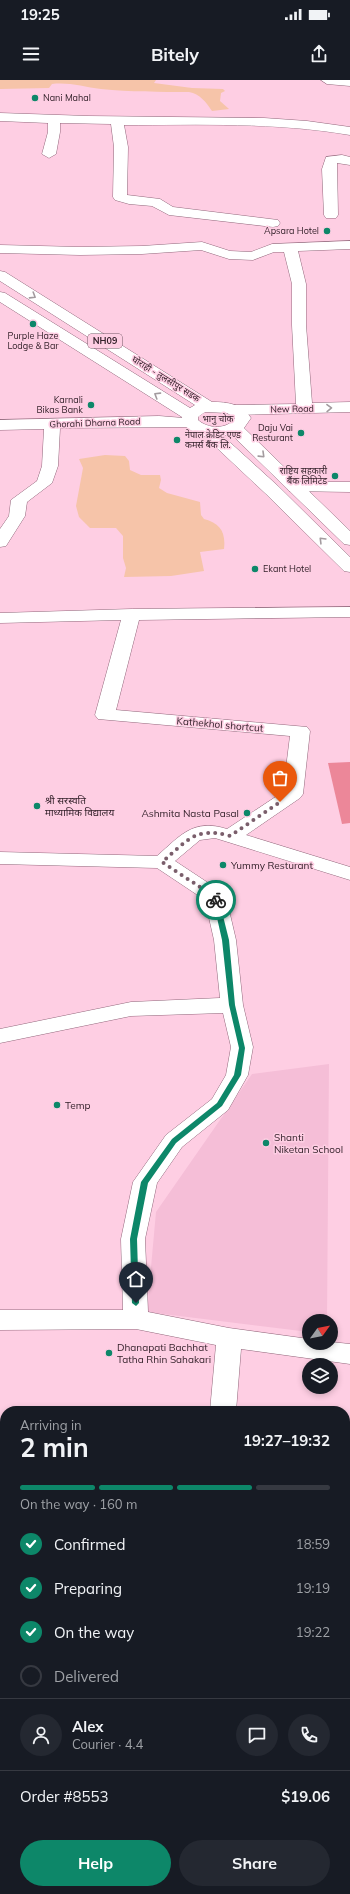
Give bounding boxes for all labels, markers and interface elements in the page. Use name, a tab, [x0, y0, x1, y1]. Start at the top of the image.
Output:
text: 19:25	[20, 5, 60, 24]
icon: menu	[20, 43, 42, 65]
text: Bitely	[151, 43, 199, 66]
icon: share	[308, 43, 330, 65]
place label: Nani Mahal	[43, 92, 91, 103]
marker: Nani Mahal	[30, 93, 40, 103]
place label: Apsara Hotel	[264, 225, 319, 236]
marker: Apsara Hotel	[322, 226, 332, 236]
one-way arrow	[29, 291, 36, 299]
marker: Purple Haze Lodge & Bar	[28, 319, 38, 329]
place label: Purple Haze Lodge & Bar	[7, 330, 59, 351]
road number: NH09	[88, 334, 122, 348]
street label: घोराही - तुलसीपुर सडक	[130, 353, 203, 405]
one-way arrow	[154, 392, 161, 399]
place label: Karnali Bikas Bank	[37, 394, 83, 415]
marker: Karnali Bikas Bank	[86, 400, 96, 410]
street label: New Road	[270, 403, 314, 414]
one-way arrow	[326, 404, 332, 412]
district label: भानु चोक	[203, 413, 235, 425]
street label: Ghorahi Dharna Road	[49, 415, 141, 430]
place label: Daju Vai Resturant	[252, 422, 293, 443]
marker: Daju Vai Resturant	[296, 428, 306, 438]
place label: नेपाल क्रेडिट एण्ड कमर्स बैंक लि.	[185, 429, 241, 450]
marker: नेपाल क्रेडिट एण्ड कमर्स बैंक लि.	[172, 435, 182, 445]
one-way arrow	[257, 450, 265, 458]
place label: राष्ट्रिय सहकारी बैंक लिमिटेड	[280, 465, 328, 486]
marker: राष्ट्रिय सहकारी बैंक लिमिटेड	[330, 471, 340, 481]
one-way arrow	[319, 537, 327, 545]
place label: Ekant Hotel	[263, 563, 311, 574]
marker: Ekant Hotel	[250, 564, 260, 574]
street label: Kathekhol shortcut	[176, 714, 264, 735]
pin	[263, 761, 297, 802]
icon: bag	[269, 767, 291, 789]
place label: श्री सरस्वति माध्यामिक विद्यालय	[45, 794, 114, 819]
marker: श्री सरस्वति माध्यामिक विद्यालय	[32, 801, 42, 811]
place label: Ashmita Nasta Pasal	[142, 807, 239, 820]
marker: Ashmita Nasta Pasal	[242, 808, 252, 818]
place label: Yummy Resturant	[230, 859, 313, 872]
marker: Yummy Resturant	[218, 860, 228, 870]
courier	[196, 880, 236, 920]
icon: bike	[205, 889, 227, 911]
place label: Temp	[65, 1099, 91, 1112]
marker: Temp	[52, 1100, 62, 1110]
place label: Shanti Niketan School	[274, 1131, 343, 1156]
marker: Shanti Niketan School	[261, 1138, 271, 1148]
pin	[119, 1262, 153, 1303]
icon: home	[125, 1268, 147, 1290]
north arrow	[302, 1314, 338, 1350]
map controls	[302, 1314, 338, 1394]
place label: Dhanapati Bachhat Tatha Rhin Sahakari	[117, 1341, 211, 1366]
marker: Dhanapati Bachhat Tatha Rhin Sahakari	[104, 1348, 114, 1358]
button: layers	[302, 1358, 338, 1394]
text: Arriving in	[20, 1417, 82, 1433]
text: 2 min	[20, 1431, 89, 1464]
text: 19:27–19:32	[243, 1431, 330, 1450]
text: On the way · 160 m	[20, 1496, 137, 1512]
icon: check	[20, 1533, 42, 1555]
text: Confirmed	[54, 1535, 125, 1554]
text: 18:59	[296, 1536, 330, 1552]
icon: check	[20, 1577, 42, 1599]
text: Preparing	[54, 1579, 122, 1598]
text: 19:19	[296, 1580, 330, 1596]
icon: check	[20, 1621, 42, 1643]
text: On the way	[54, 1623, 134, 1642]
text: 19:22	[296, 1624, 330, 1640]
text: Delivered	[54, 1667, 119, 1686]
button: person	[20, 1714, 62, 1756]
button: chat	[236, 1714, 278, 1756]
button: phone	[288, 1714, 330, 1756]
text: Alex	[72, 1717, 104, 1736]
text: Courier · 4.4	[72, 1736, 143, 1752]
text: Order #8553	[20, 1787, 108, 1806]
text: $19.06	[281, 1787, 330, 1806]
button: Help	[20, 1840, 171, 1886]
button: Share	[179, 1840, 330, 1886]

